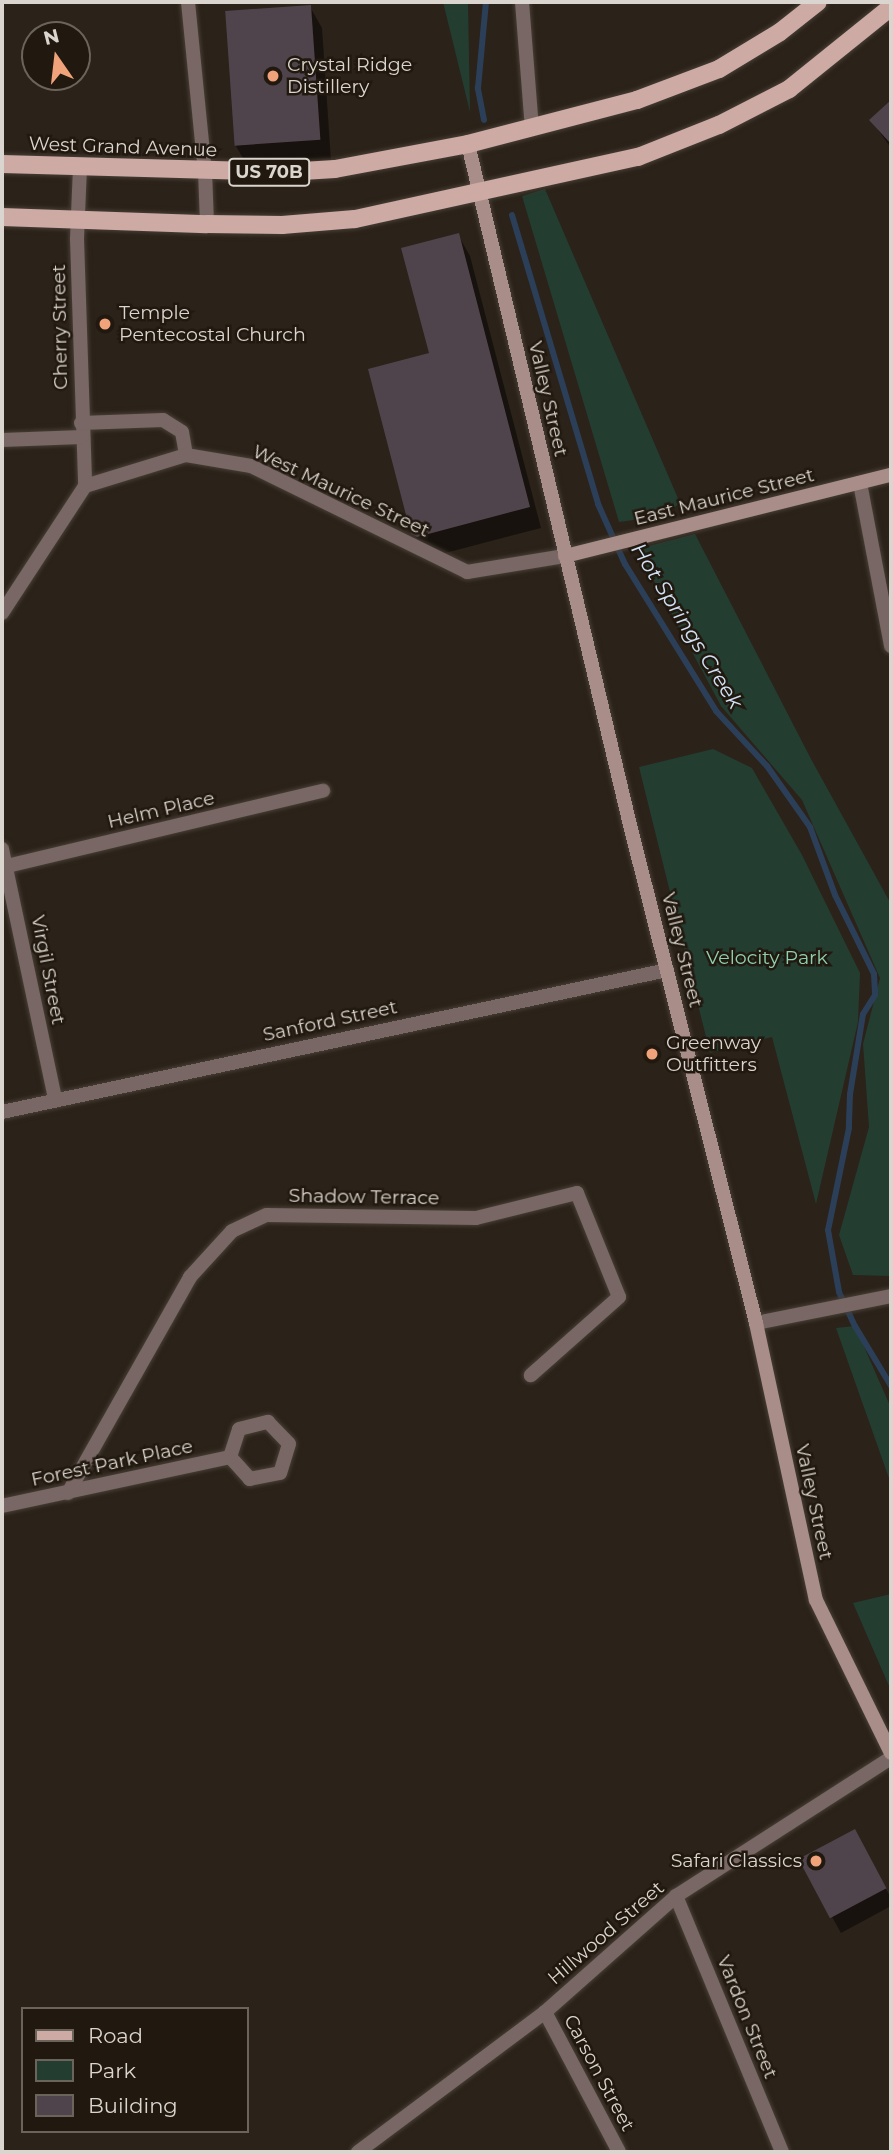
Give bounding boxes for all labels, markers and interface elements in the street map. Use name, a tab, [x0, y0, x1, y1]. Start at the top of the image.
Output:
north arrow	[21, 21, 91, 91]
text: N	[41, 24, 62, 50]
place label: Crystal Ridge Distillery	[287, 54, 412, 98]
marker: Crystal Ridge Distillery	[265, 68, 281, 84]
street label: West Grand Avenue	[28, 132, 218, 162]
road number: US 70B	[227, 158, 311, 187]
street label: Cherry Street	[48, 264, 72, 390]
place label: Temple Pentecostal Church	[119, 302, 306, 346]
marker: Temple Pentecostal Church	[97, 316, 113, 332]
street label: Valley Street	[524, 339, 572, 459]
street label: West Maurice Street	[249, 440, 433, 542]
street label: East Maurice Street	[632, 464, 816, 530]
water label: Hot Springs Creek	[626, 538, 748, 714]
street label: Helm Place	[105, 787, 217, 833]
street label: Valley Street	[657, 890, 707, 1010]
street label: Virgil Street	[26, 913, 70, 1027]
park label: Velocity Park	[706, 947, 828, 969]
street label: Sanford Street	[261, 996, 399, 1046]
place label: Greenway Outfitters	[666, 1032, 761, 1076]
marker: Greenway Outfitters	[644, 1046, 660, 1062]
street label: Shadow Terrace	[288, 1184, 440, 1210]
street label: Forest Park Place	[29, 1435, 195, 1491]
street label: Valley Street	[791, 1442, 837, 1562]
place label: Safari Classics	[671, 1850, 802, 1872]
marker: Safari Classics	[808, 1853, 824, 1869]
street label: Hillwood Street	[543, 1876, 669, 1990]
street label: Vardon Street	[712, 1952, 782, 2082]
legend	[21, 2007, 248, 2133]
street label: Carson Street	[559, 2011, 639, 2135]
text: Road	[88, 2023, 143, 2048]
text: Park	[88, 2058, 136, 2083]
text: Building	[88, 2093, 178, 2118]

